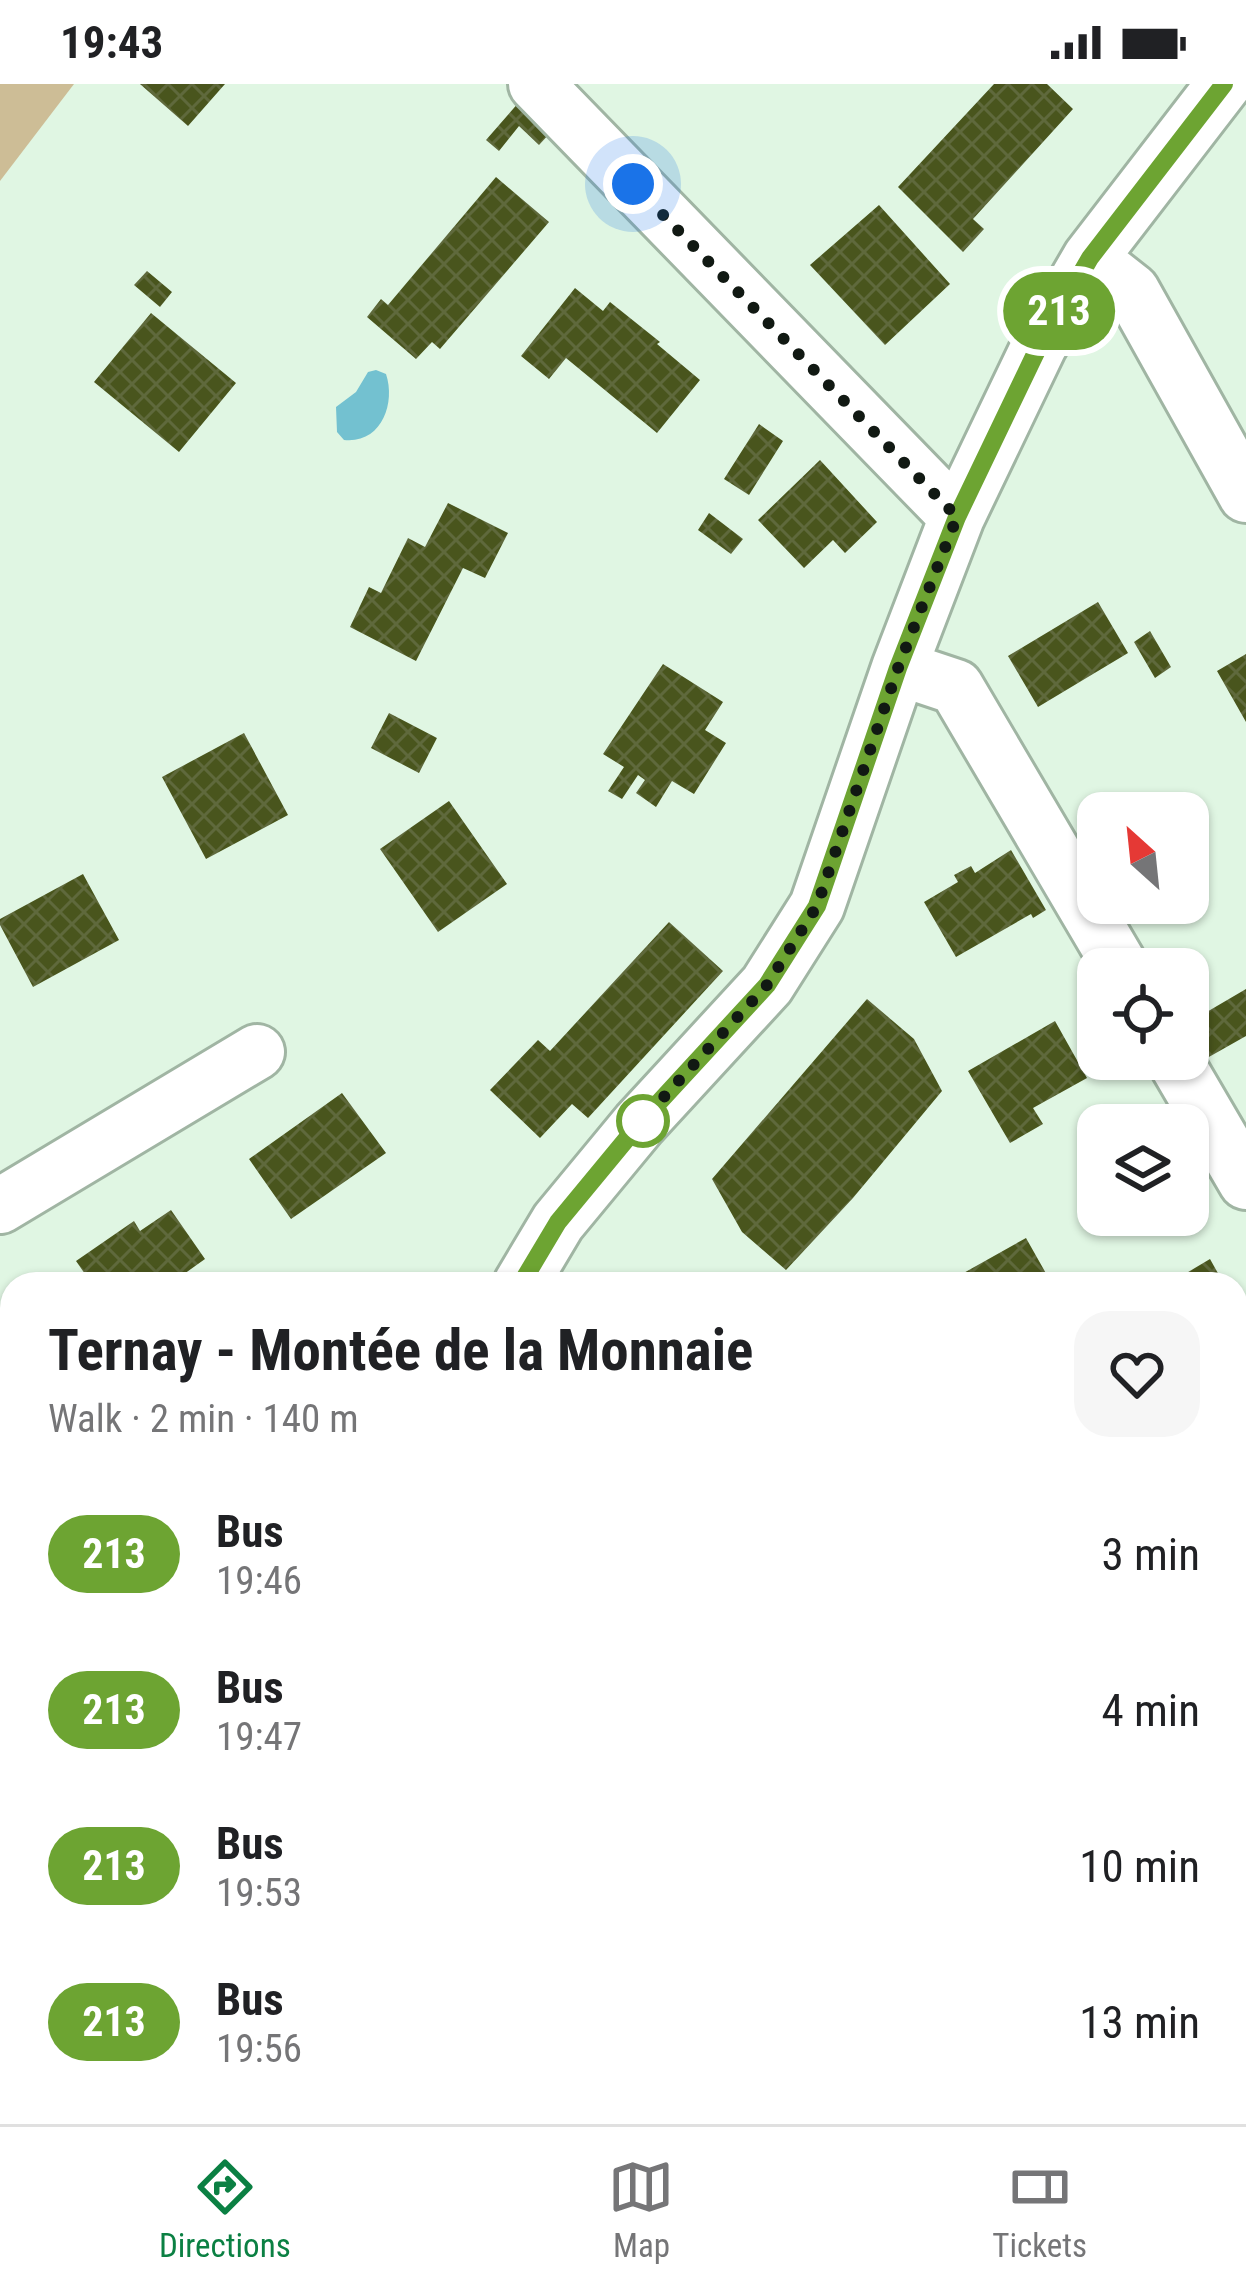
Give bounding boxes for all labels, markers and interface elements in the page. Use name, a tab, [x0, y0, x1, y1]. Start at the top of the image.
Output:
text: 19:43	[60, 16, 163, 69]
your location	[603, 154, 663, 214]
line badge: 213	[990, 272, 1128, 350]
text: 213	[1027, 286, 1091, 335]
north arrow	[1077, 792, 1209, 924]
map controls	[1077, 792, 1209, 1236]
button: locate	[1077, 948, 1209, 1080]
unlabelled marker	[618, 1096, 668, 1146]
button: layers	[1077, 1104, 1209, 1236]
button: heart	[1074, 1311, 1200, 1437]
text: Ternay - Montée de la Monnaie	[48, 1317, 753, 1384]
text: Walk · 2 min · 140 m	[48, 1396, 359, 1442]
text: Bus	[216, 1505, 284, 1558]
text: 3 min	[1101, 1528, 1200, 1581]
text: 213	[82, 1529, 146, 1578]
text: 19:46	[216, 1558, 302, 1604]
text: Bus	[216, 1661, 284, 1714]
text: 4 min	[1101, 1684, 1200, 1737]
text: 213	[82, 1685, 146, 1734]
text: 19:47	[216, 1714, 302, 1760]
text: Bus	[216, 1817, 284, 1870]
text: 10 min	[1079, 1840, 1200, 1893]
text: 213	[82, 1841, 146, 1890]
text: 19:53	[216, 1870, 302, 1916]
text: Bus	[216, 1973, 284, 2026]
text: 13 min	[1079, 1996, 1200, 2049]
text: 213	[82, 1997, 146, 2046]
text: 19:56	[216, 2026, 302, 2072]
tab: Directions	[159, 2154, 291, 2265]
tab: Map	[608, 2154, 674, 2265]
tab: Tickets	[992, 2154, 1087, 2265]

